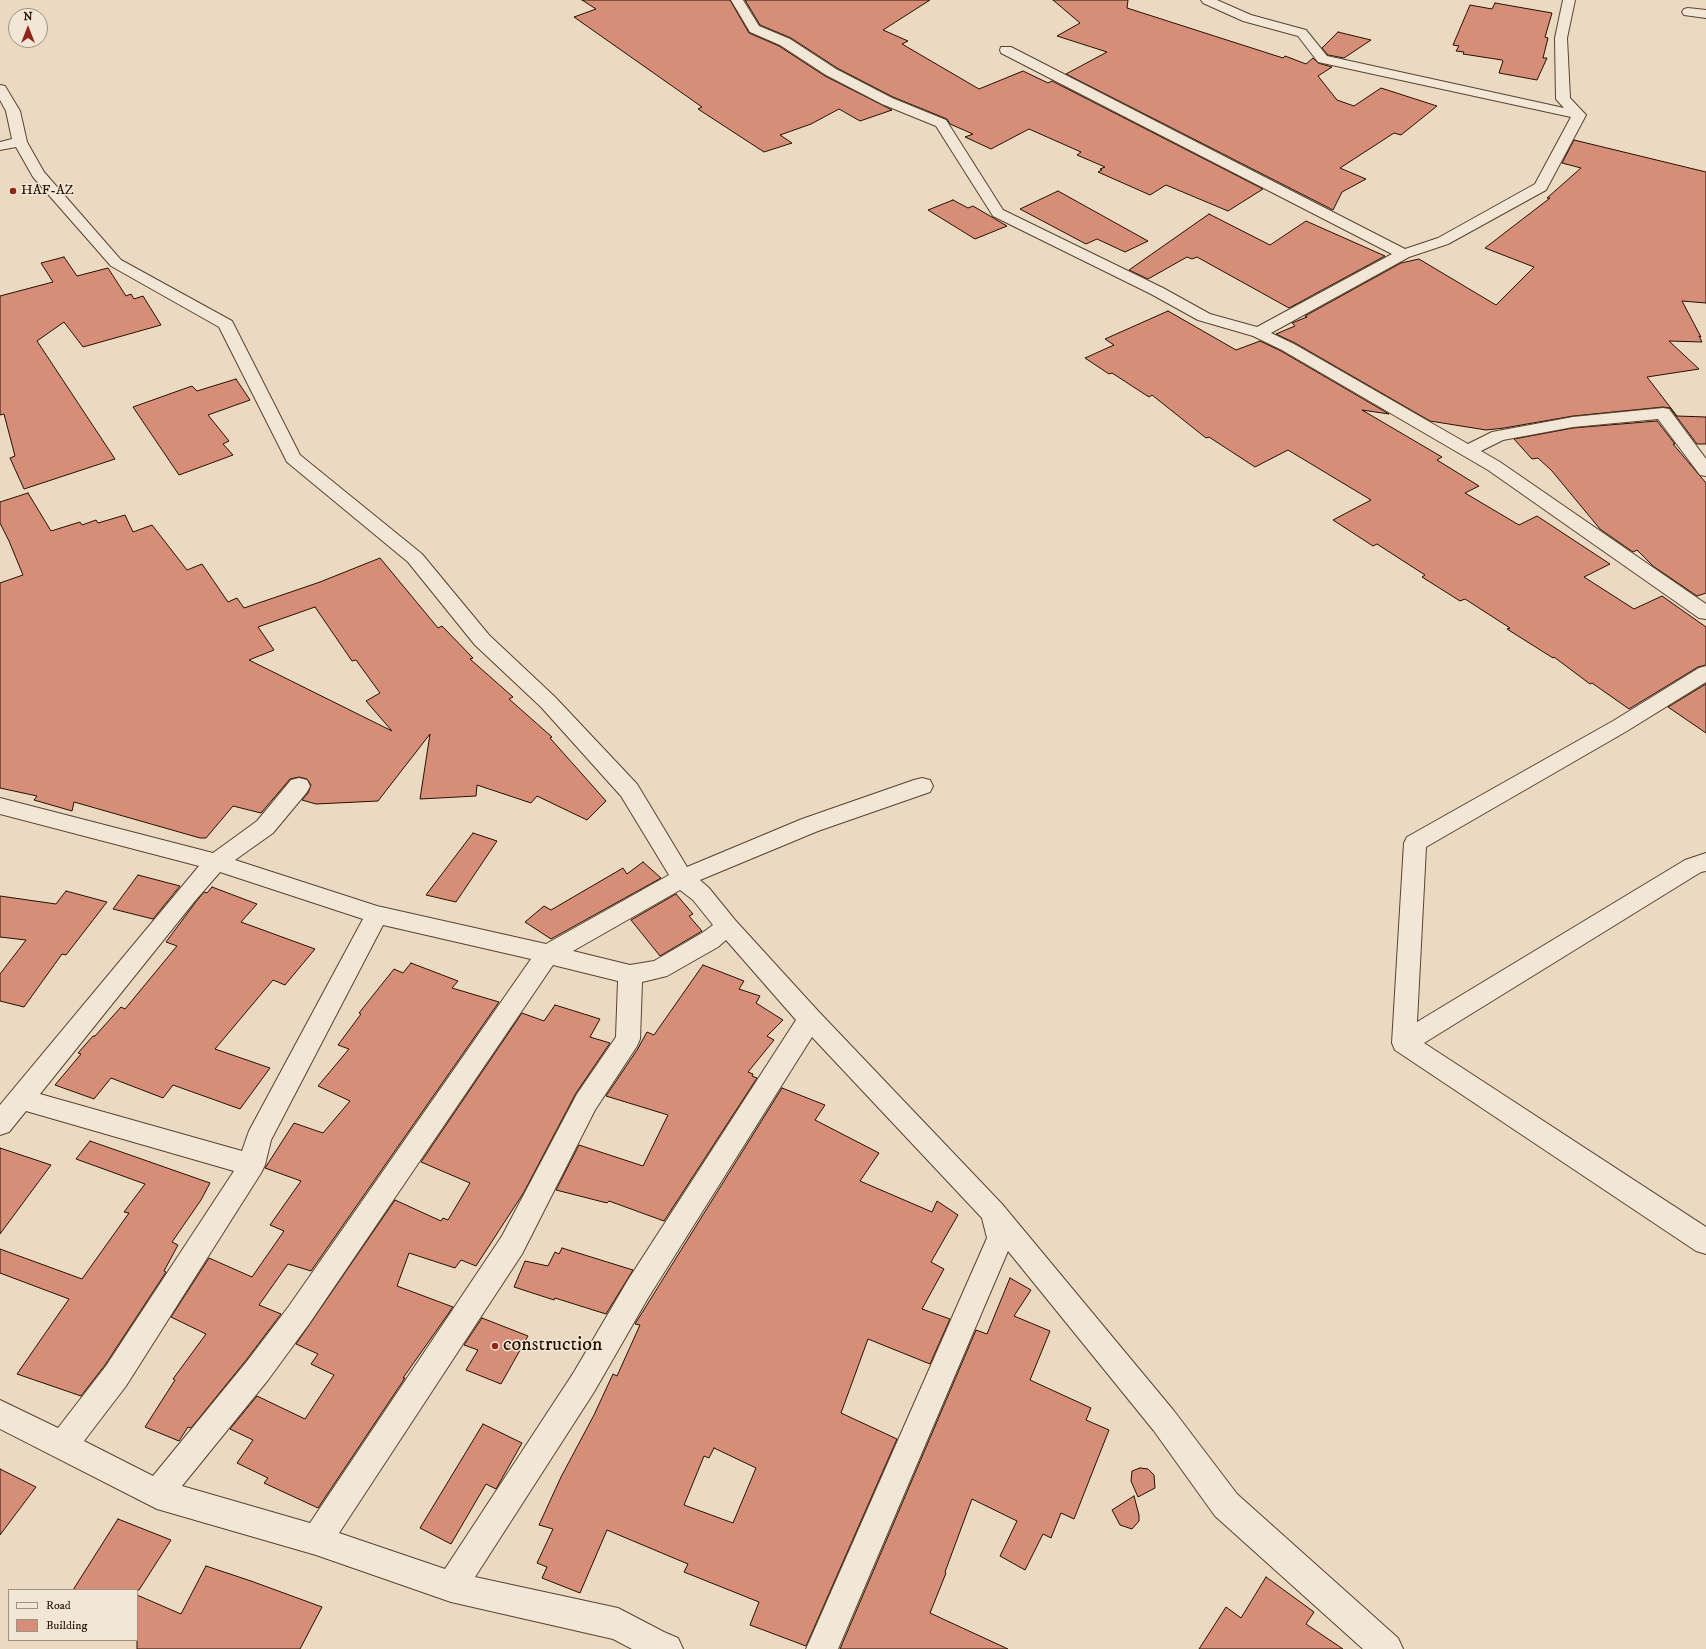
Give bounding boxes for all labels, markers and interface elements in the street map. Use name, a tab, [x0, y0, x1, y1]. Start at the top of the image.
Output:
north arrow	[8, 8, 48, 48]
text: N	[23, 10, 33, 24]
place label: HAF-AZ	[21, 183, 74, 199]
marker: HAF-AZ	[8, 186, 18, 196]
place label: construction	[503, 1334, 602, 1358]
marker: construction	[490, 1341, 500, 1351]
legend	[8, 1589, 138, 1641]
text: Road	[46, 1598, 71, 1613]
text: Building	[46, 1618, 87, 1633]

